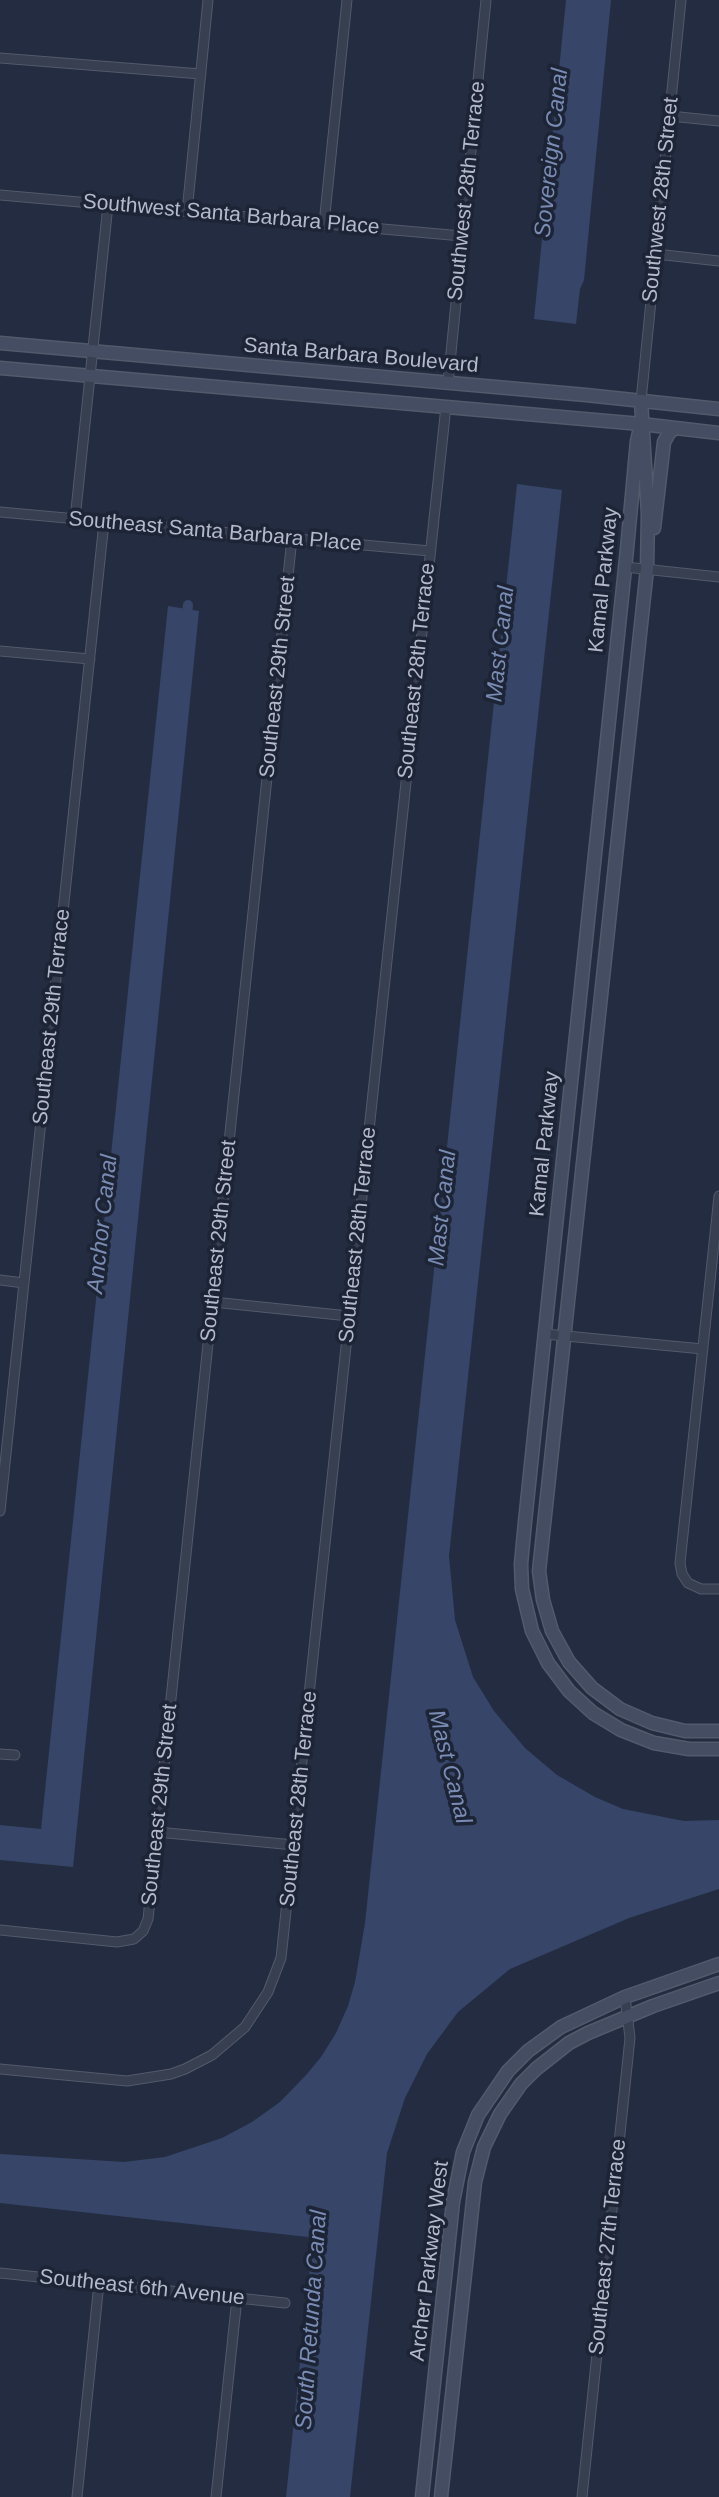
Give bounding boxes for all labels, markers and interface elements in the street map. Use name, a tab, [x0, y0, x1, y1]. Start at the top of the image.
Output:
water label: Sovereign Canal	[529, 67, 575, 239]
street label: Southwest 28th Terrace	[443, 80, 491, 302]
street label: Southwest 28th Street	[638, 96, 684, 304]
street label: Southwest Santa Barbara Place	[82, 189, 380, 241]
street label: Santa Barbara Boulevard	[242, 333, 480, 379]
street label: Kamal Parkway	[584, 506, 624, 654]
street label: Southeast Santa Barbara Place	[67, 507, 363, 557]
street label: Southeast 28th Terrace	[393, 562, 441, 780]
street label: Southeast 29th Street	[255, 575, 301, 779]
water label: Mast Canal	[481, 585, 521, 703]
street label: Southeast 29th Terrace	[28, 908, 76, 1126]
street label: Kamal Parkway	[525, 1070, 565, 1218]
street label: Southeast 28th Terrace	[334, 1126, 382, 1344]
street label: Southeast 29th Street	[196, 1139, 242, 1343]
water label: Mast Canal	[423, 1149, 463, 1267]
water label: Anchor Canal	[82, 1153, 124, 1295]
street label: Southeast 28th Terrace	[275, 1690, 323, 1908]
street label: Southeast 29th Street	[137, 1703, 183, 1907]
water label: Mast Canal	[422, 1707, 476, 1827]
street label: Southeast 27th Terrace	[584, 2138, 632, 2356]
street label: Archer Parkway West	[405, 2159, 455, 2363]
water label: South Retunda Canal	[291, 2209, 333, 2431]
street label: Southeast 6th Avenue	[38, 2265, 246, 2311]

